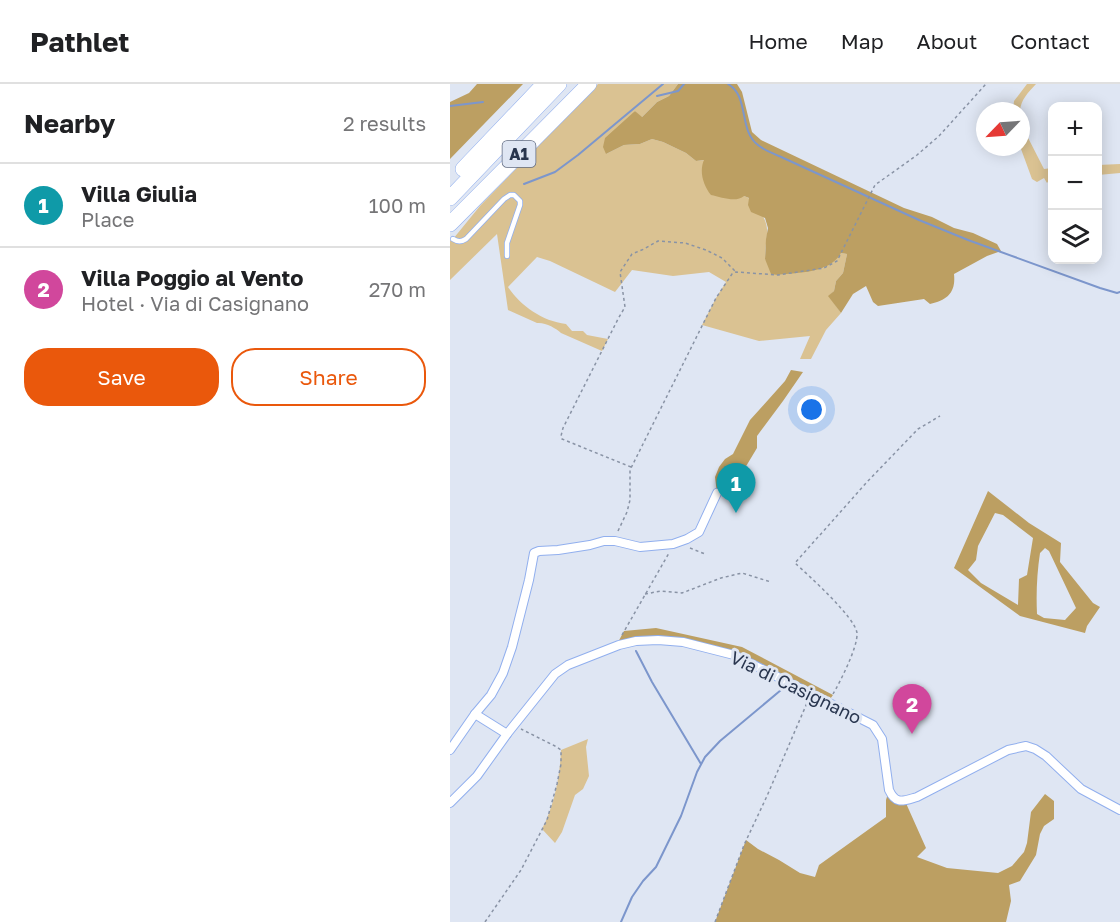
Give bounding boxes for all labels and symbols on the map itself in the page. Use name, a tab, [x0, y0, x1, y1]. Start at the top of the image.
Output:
north arrow	[976, 102, 1030, 156]
road number: A1	[502, 141, 536, 167]
your location	[797, 395, 826, 424]
pin: 1	[716, 464, 756, 513]
street label: Via di Casignano	[727, 646, 865, 728]
pin: 2	[892, 684, 932, 734]

